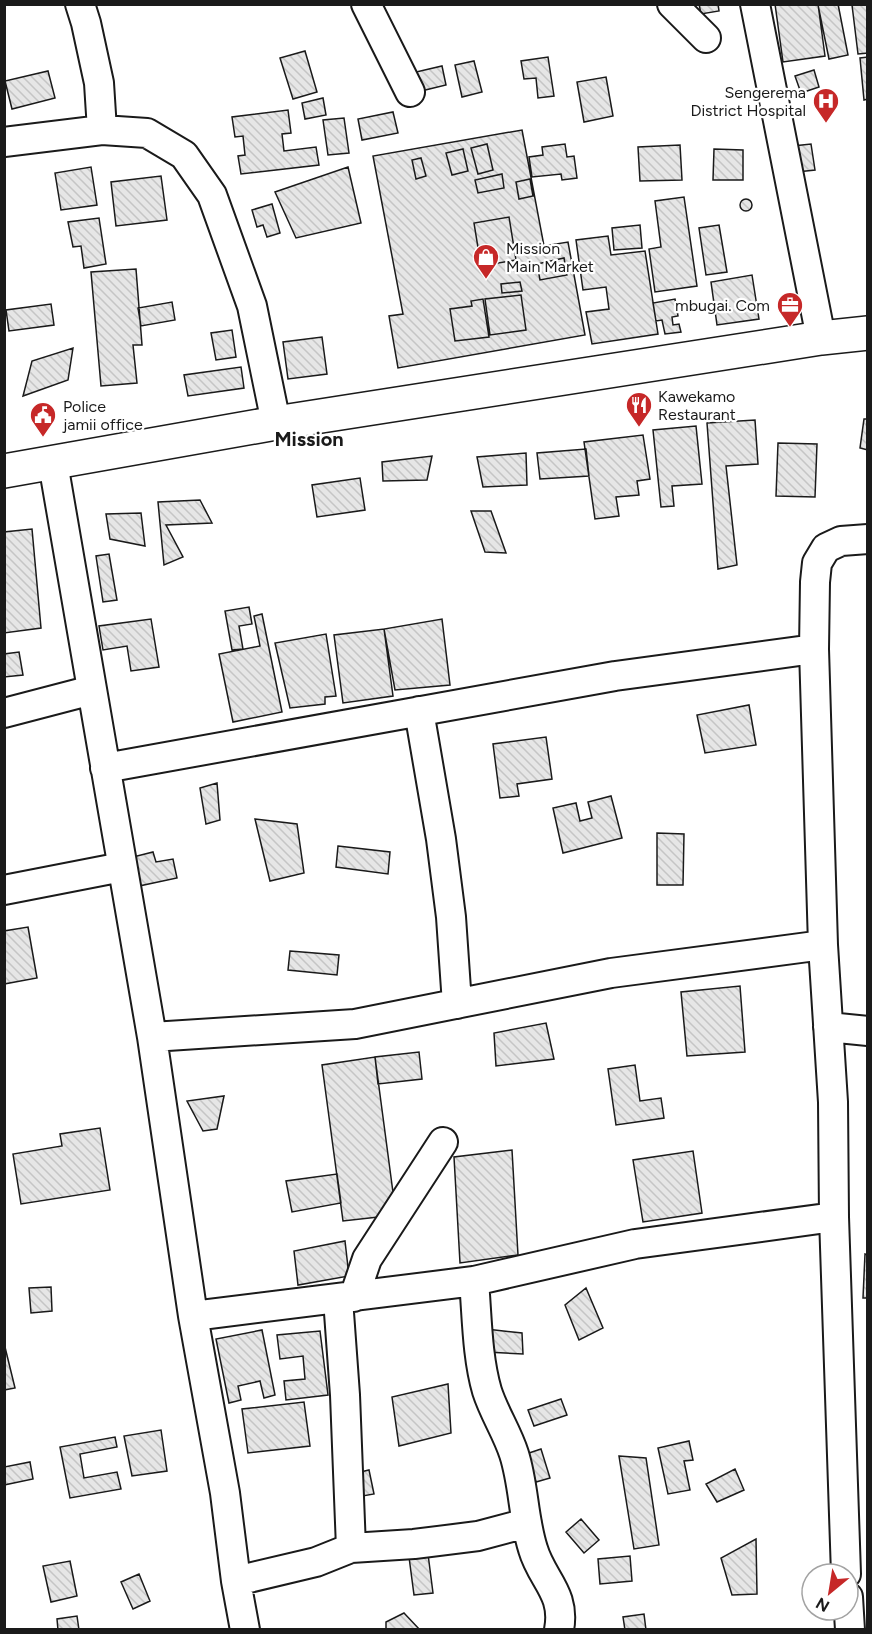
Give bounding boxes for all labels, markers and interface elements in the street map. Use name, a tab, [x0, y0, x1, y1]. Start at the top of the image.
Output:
place label: Sengerema District Hospital	[690, 83, 806, 120]
hospital icon: Sengerema District Hospital	[811, 86, 841, 124]
place label: Mission Main Market	[506, 239, 594, 276]
shop icon: Mission Main Market	[471, 242, 501, 280]
office icon: mbugai. Com	[775, 290, 805, 328]
place label: mbugai. Com	[675, 296, 770, 315]
place label: Kawekamo Restaurant	[658, 387, 736, 424]
restaurant icon: Kawekamo Restaurant	[624, 390, 654, 428]
place label: Police jamii office	[62, 397, 143, 434]
public building icon: Police jamii office	[28, 400, 58, 438]
district label: Mission	[274, 427, 344, 451]
north arrow	[800, 1562, 860, 1622]
text: N	[813, 1593, 833, 1616]

